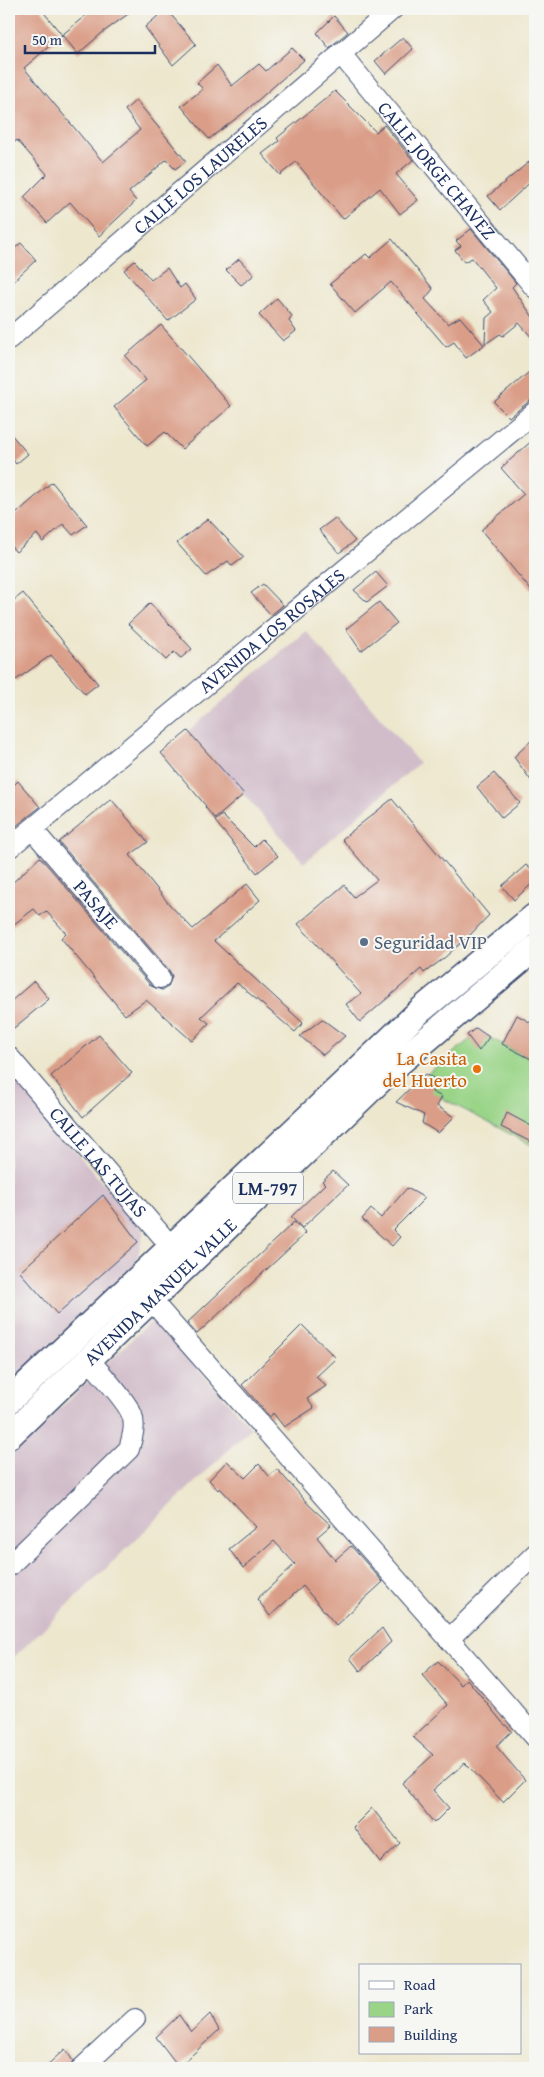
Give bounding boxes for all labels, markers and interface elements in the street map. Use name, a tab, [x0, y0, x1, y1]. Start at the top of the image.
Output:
scale bar	[25, 22, 155, 54]
text: 50 m	[32, 29, 63, 50]
street label: CALLE JORGE CHAVEZ	[371, 95, 503, 245]
street label: CALLE LOS LAURELES	[127, 109, 273, 241]
street label: AVENIDA LOS ROSALES	[192, 561, 351, 700]
street label: PASAJE	[67, 873, 126, 935]
place label: Seguridad VIP	[374, 928, 487, 956]
marker: Seguridad VIP	[358, 936, 370, 948]
place label: La Casita del Huerto	[382, 1044, 467, 1094]
marker: La Casita del Huerto	[471, 1063, 483, 1075]
street label: CALLE LAS TUJAS	[43, 1100, 154, 1223]
road number: LM-797	[233, 1172, 303, 1204]
street label: AVENIDA MANUEL VALLE	[77, 1211, 243, 1372]
legend	[359, 1964, 522, 2054]
text: Road	[404, 1974, 435, 1995]
text: Park	[404, 1998, 433, 2019]
text: Building	[404, 2024, 458, 2045]

